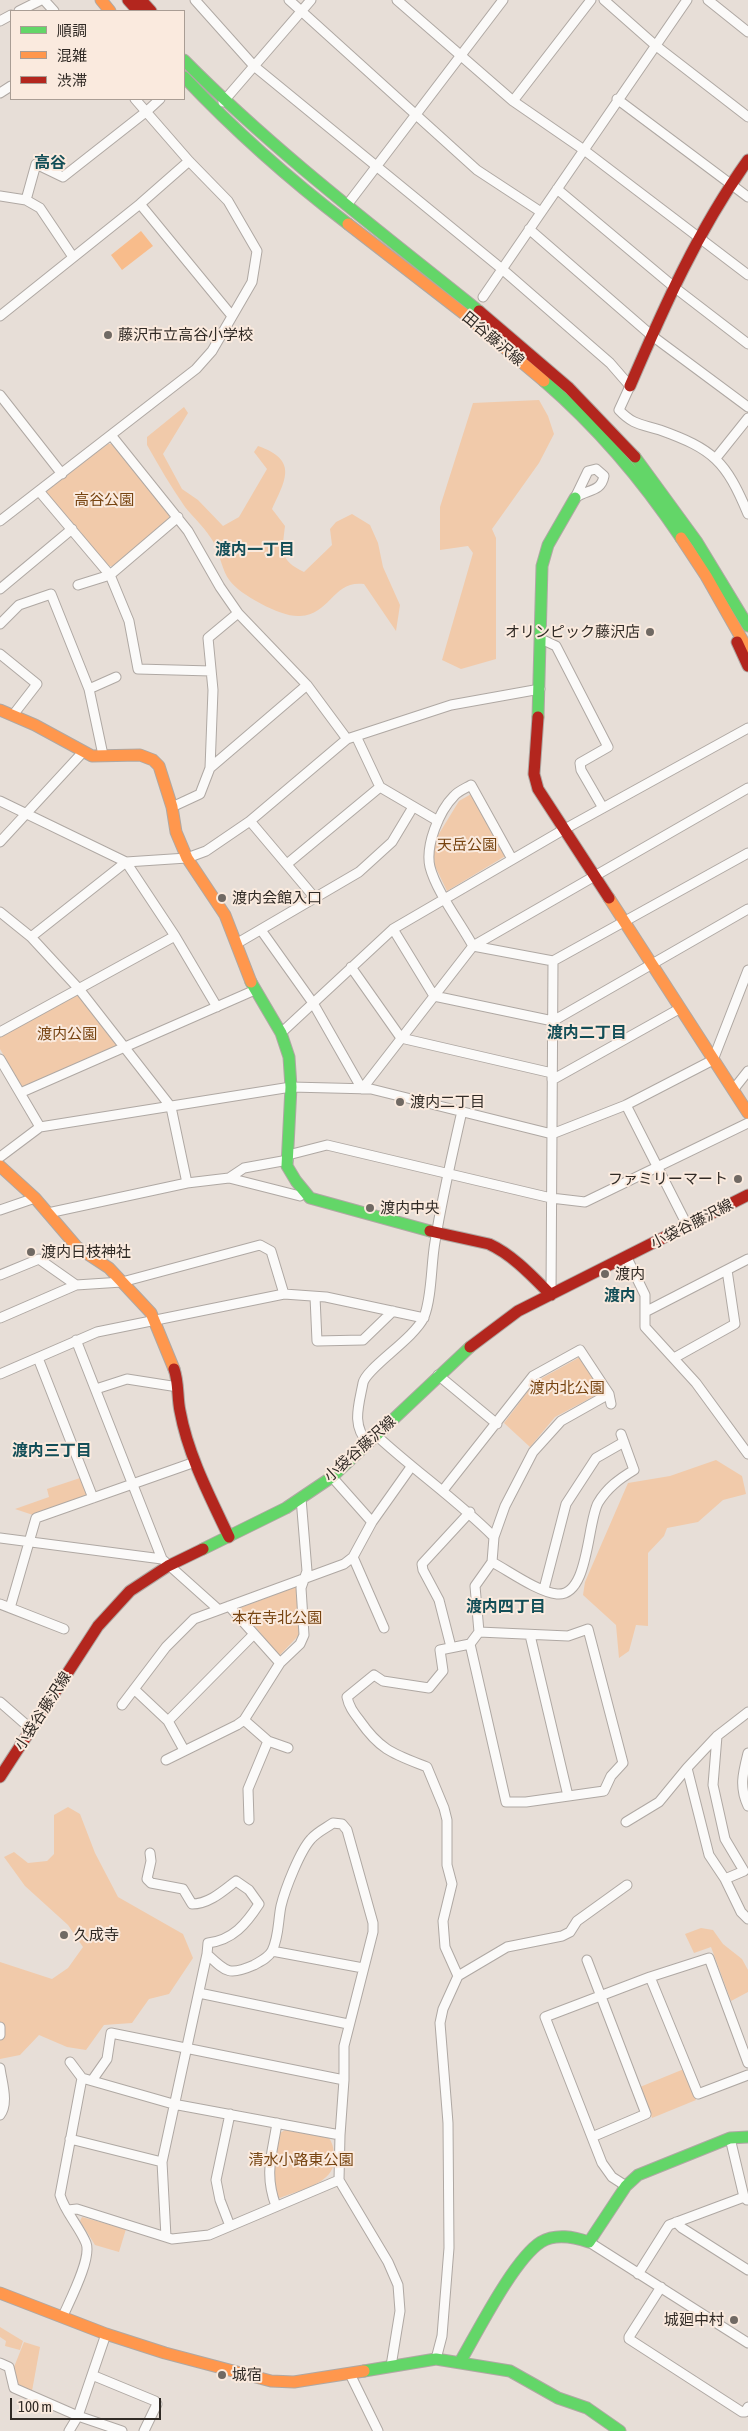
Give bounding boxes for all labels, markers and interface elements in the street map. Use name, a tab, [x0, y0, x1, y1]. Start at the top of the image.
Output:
legend	[10, 10, 185, 100]
text: 順調	[57, 22, 87, 39]
text: 混雑	[57, 47, 87, 64]
text: 渋滞	[57, 72, 87, 89]
district label: 高谷	[34, 153, 66, 173]
street label: 田谷藤沢線	[458, 308, 528, 370]
place label: 藤沢市立高谷小学校	[118, 326, 253, 344]
marker: 藤沢市立高谷小学校	[102, 329, 114, 341]
park label: 高谷公園	[74, 491, 134, 509]
district label: 渡内一丁目	[215, 540, 295, 560]
place label: オリンピック藤沢店	[505, 623, 640, 641]
marker: オリンピック藤沢店	[644, 626, 656, 638]
park label: 天岳公園	[437, 836, 497, 854]
place label: 渡内会館入口	[232, 889, 322, 907]
marker: 渡内会館入口	[216, 892, 228, 904]
district label: 渡内二丁目	[547, 1023, 627, 1043]
park label: 渡内公園	[37, 1025, 97, 1043]
place label: 渡内二丁目	[410, 1093, 485, 1111]
marker: 渡内二丁目	[394, 1096, 406, 1108]
place label: ファミリーマート	[608, 1170, 728, 1188]
marker: ファミリーマート	[732, 1173, 744, 1185]
street label: 小袋谷藤沢線	[648, 1196, 736, 1252]
place label: 渡内中央	[380, 1199, 440, 1217]
marker: 渡内中央	[364, 1202, 376, 1214]
place label: 渡内日枝神社	[41, 1243, 131, 1261]
marker: 渡内日枝神社	[25, 1246, 37, 1258]
place label: 渡内	[615, 1265, 645, 1283]
marker: 渡内	[599, 1268, 611, 1280]
district label: 渡内	[604, 1286, 636, 1306]
park label: 渡内北公園	[530, 1379, 604, 1397]
street label: 小袋谷藤沢線	[321, 1412, 399, 1486]
district label: 渡内三丁目	[12, 1441, 92, 1461]
district label: 渡内四丁目	[466, 1597, 546, 1617]
park label: 本在寺北公園	[232, 1609, 322, 1627]
street label: 小袋谷藤沢線	[11, 1668, 75, 1754]
place label: 久成寺	[74, 1926, 119, 1944]
marker: 久成寺	[58, 1929, 70, 1941]
park label: 清水小路東公園	[249, 2151, 353, 2169]
place label: 城廻中村	[664, 2311, 724, 2329]
marker: 城廻中村	[728, 2314, 740, 2326]
place label: 城宿	[232, 2366, 262, 2384]
marker: 城宿	[216, 2369, 228, 2381]
scale bar	[12, 2388, 164, 2420]
text: 100 m	[18, 2398, 52, 2415]

